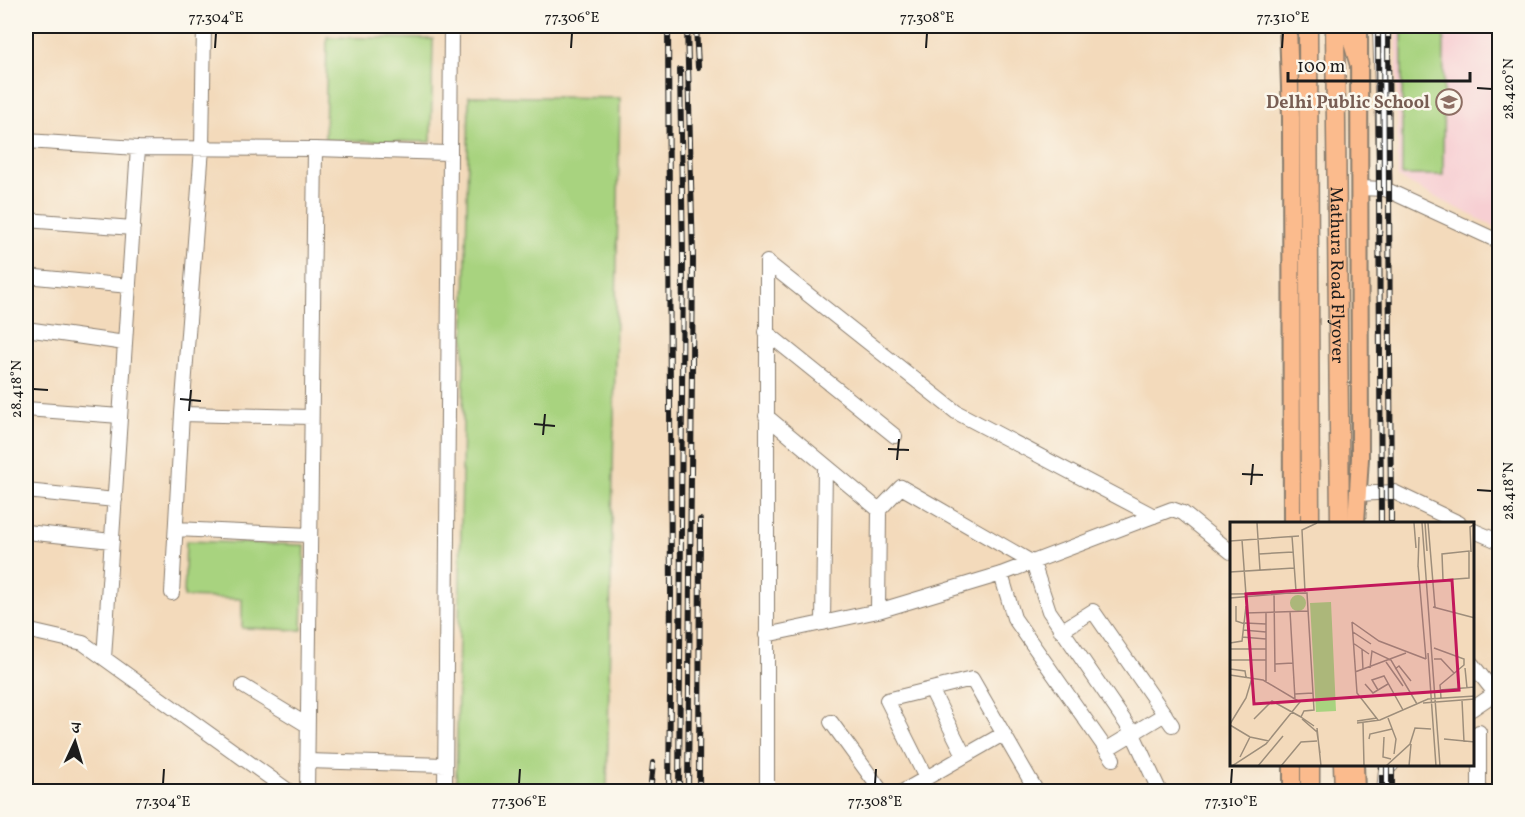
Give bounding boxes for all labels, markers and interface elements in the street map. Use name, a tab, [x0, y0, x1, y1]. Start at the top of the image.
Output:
text: 77.304°E	[188, 8, 244, 29]
text: 77.306°E	[545, 8, 599, 29]
text: 77.308°E	[900, 8, 954, 29]
text: 77.310°E	[1257, 8, 1309, 29]
scale bar	[1288, 45, 1470, 83]
text: 100 m	[1297, 55, 1346, 80]
text: 28.420°N	[1499, 58, 1520, 120]
school or university icon: Delhi Public School	[1434, 87, 1464, 117]
place label: Delhi Public School	[1266, 91, 1430, 116]
street label: Mathura Road Flyover	[1323, 186, 1349, 364]
text: 28.418°N	[7, 360, 28, 418]
text: 28.418°N	[1499, 462, 1520, 520]
inset map	[1230, 522, 1474, 766]
north arrow	[45, 712, 105, 772]
text: उ	[70, 718, 83, 740]
text: 77.304°E	[135, 792, 191, 813]
text: 77.306°E	[492, 792, 546, 813]
text: 77.308°E	[848, 792, 902, 813]
text: 77.310°E	[1205, 792, 1257, 813]

